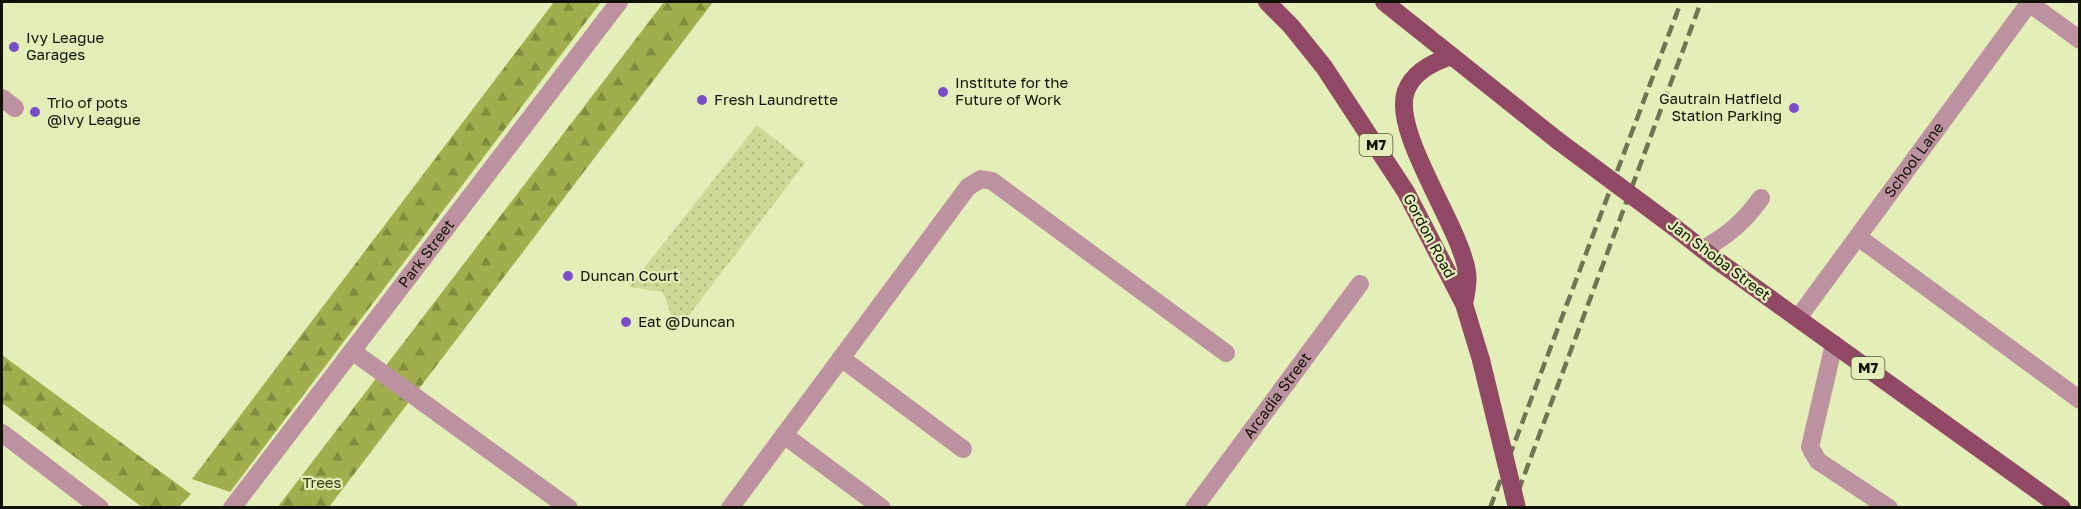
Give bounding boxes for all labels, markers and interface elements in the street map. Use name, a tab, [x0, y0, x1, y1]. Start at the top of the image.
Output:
place label: Ivy League Garages	[26, 28, 105, 63]
marker: Ivy League Garages	[7, 40, 21, 54]
place label: Institute for the Future of Work	[955, 73, 1069, 108]
marker: Institute for the Future of Work	[936, 85, 950, 99]
place label: Gautrain Hatfield Station Parking	[1659, 89, 1782, 124]
place label: Fresh Laundrette	[714, 90, 838, 108]
place label: Trio of pots @Ivy League	[47, 93, 141, 128]
marker: Fresh Laundrette	[695, 93, 709, 107]
marker: Gautrain Hatfield Station Parking	[1787, 101, 1801, 115]
marker: Trio of pots @Ivy League	[28, 105, 42, 119]
street label: School Lane	[1880, 118, 1947, 201]
road number: M7	[1360, 134, 1392, 156]
street label: Gordon Road	[1400, 190, 1460, 281]
street label: Jan Shoba Street	[1665, 215, 1774, 304]
street label: Park Street	[394, 216, 457, 291]
place label: Duncan Court	[580, 266, 679, 284]
marker: Duncan Court	[561, 269, 575, 283]
place label: Eat @Duncan	[638, 312, 735, 330]
marker: Eat @Duncan	[619, 315, 633, 329]
street label: Arcadia Street	[1239, 348, 1314, 441]
road number: M7	[1852, 357, 1884, 379]
park label: Trees	[302, 473, 342, 491]

